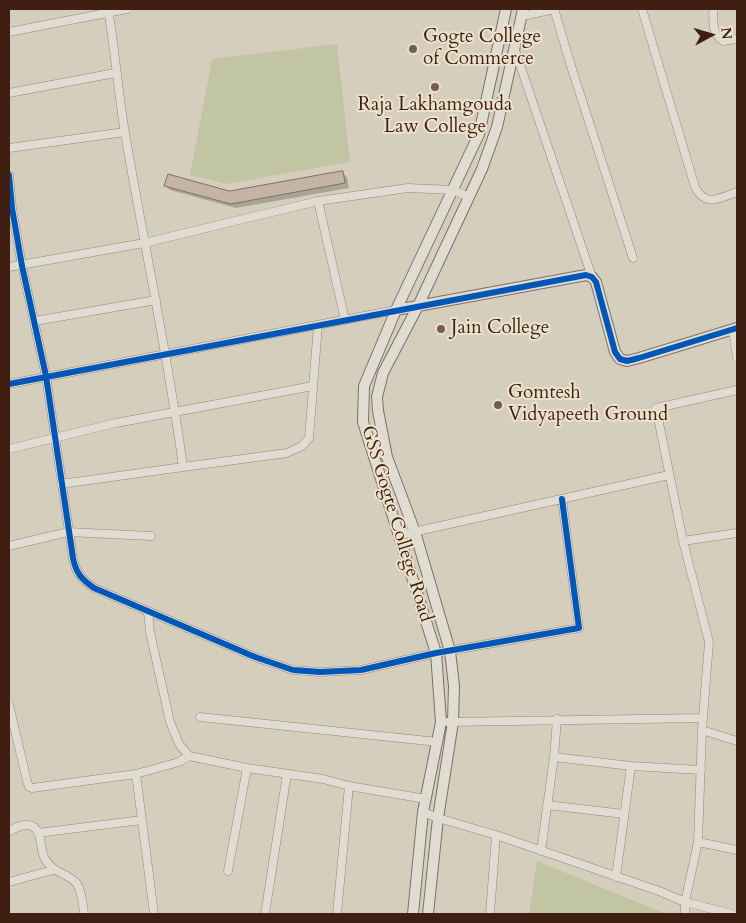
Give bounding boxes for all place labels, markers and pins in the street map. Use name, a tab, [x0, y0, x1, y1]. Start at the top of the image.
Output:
place label: Gogte College of Commerce	[423, 27, 541, 71]
marker: Gogte College of Commerce	[407, 43, 419, 55]
marker: Raja Lakhamgouda Law College	[429, 81, 441, 93]
place label: Raja Lakhamgouda Law College	[358, 95, 512, 139]
place label: Jain College	[451, 318, 549, 340]
marker: Jain College	[435, 323, 447, 335]
place label: Gomtesh Vidyapeeth Ground	[508, 383, 668, 427]
marker: Gomtesh Vidyapeeth Ground	[492, 399, 504, 411]

